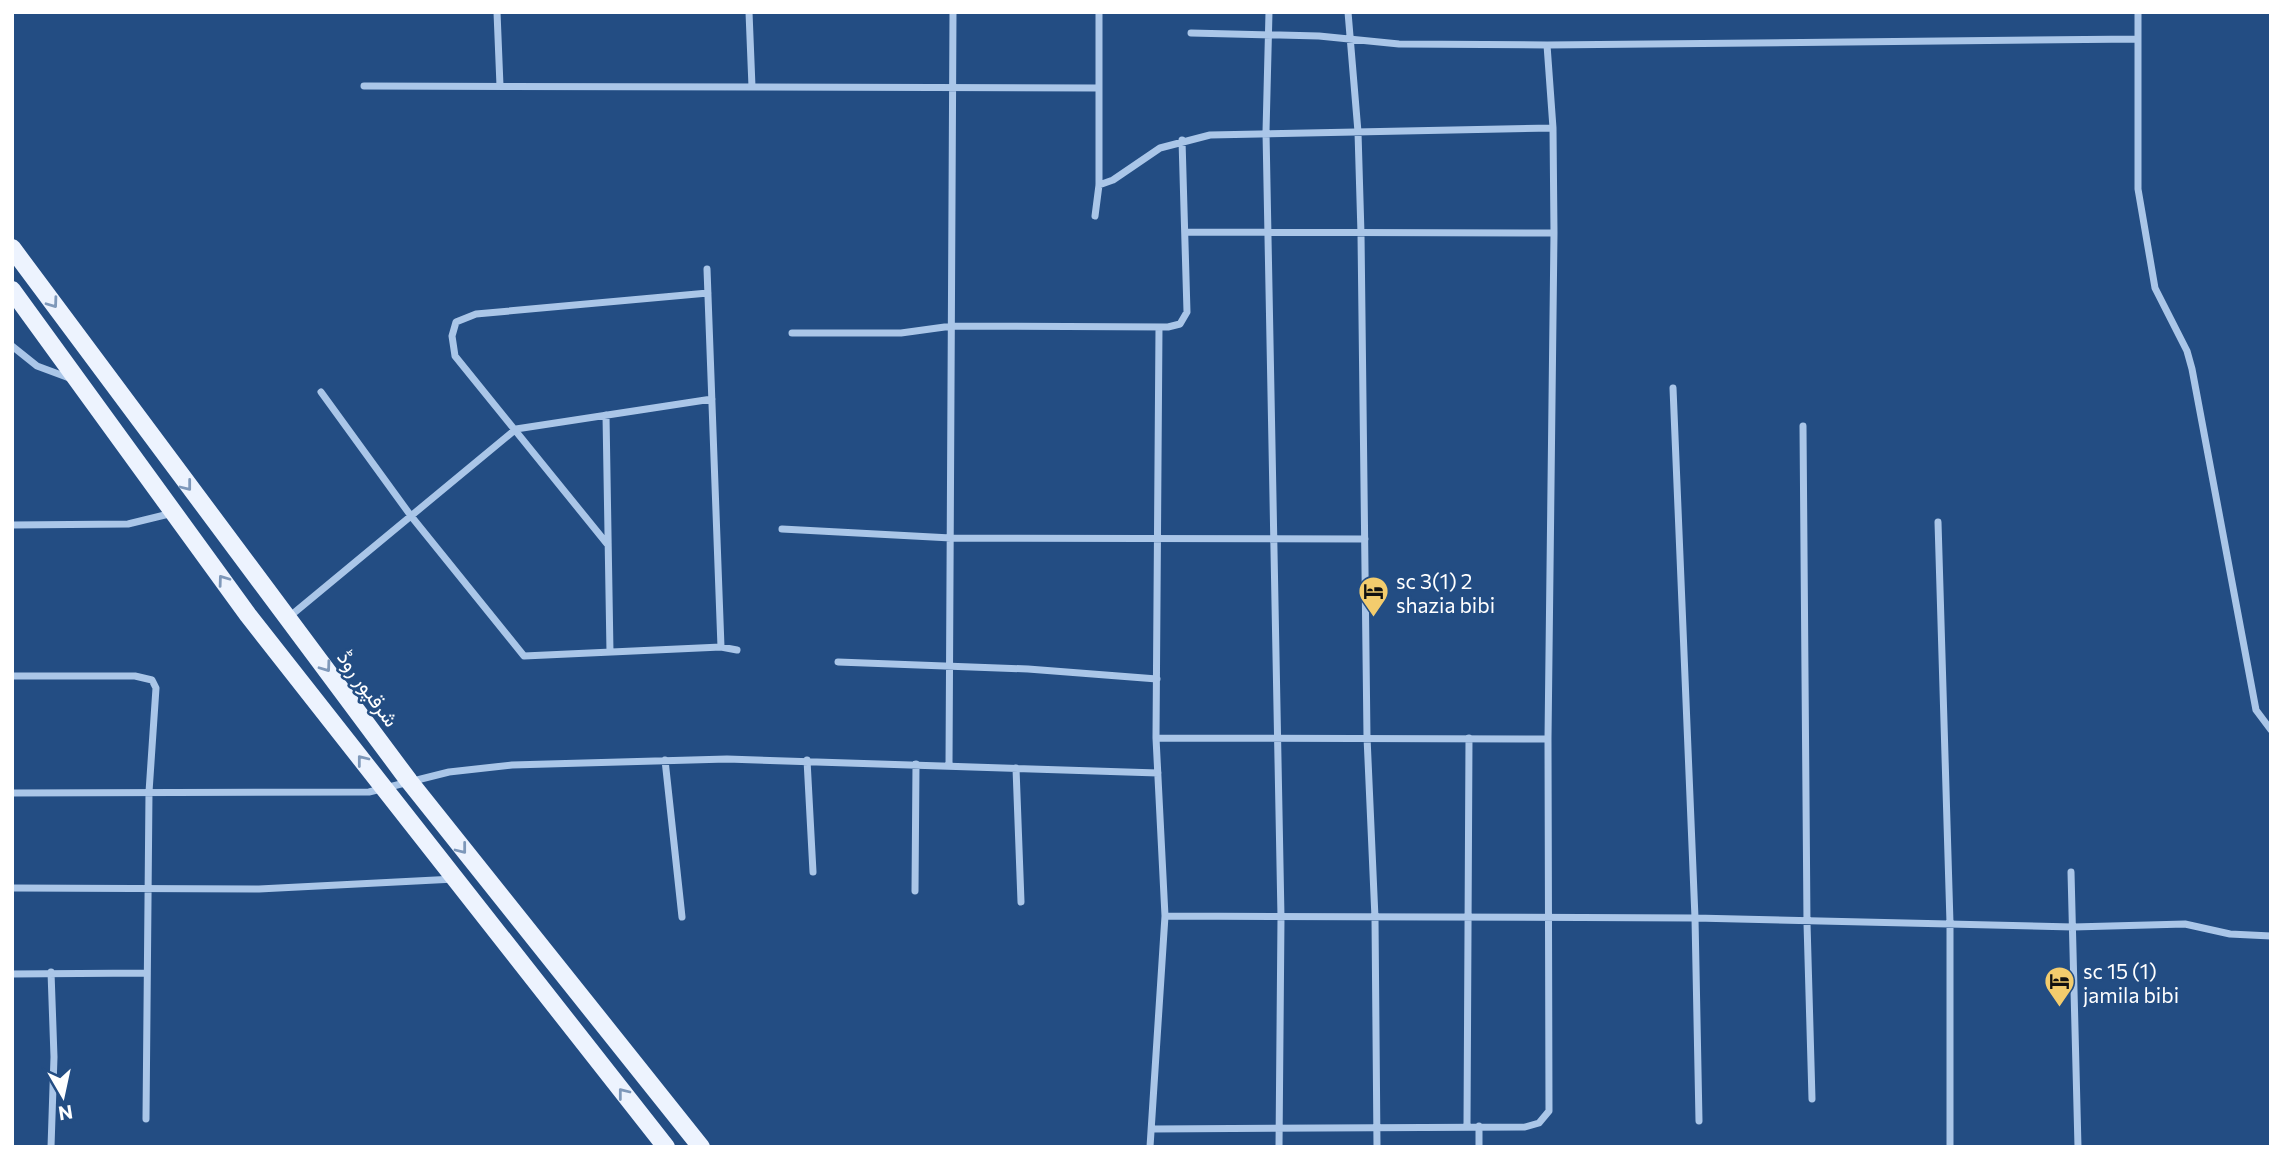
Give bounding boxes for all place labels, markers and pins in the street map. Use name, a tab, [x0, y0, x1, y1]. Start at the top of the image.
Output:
place label: sc 3(1) 2 shazia bibi	[1396, 568, 1495, 617]
hotel icon: sc 3(1) 2 shazia bibi	[1356, 575, 1390, 619]
place label: sc 15 (1) jamila bibi	[2083, 958, 2179, 1007]
hotel icon: sc 15 (1) jamila bibi	[2043, 965, 2077, 1009]

